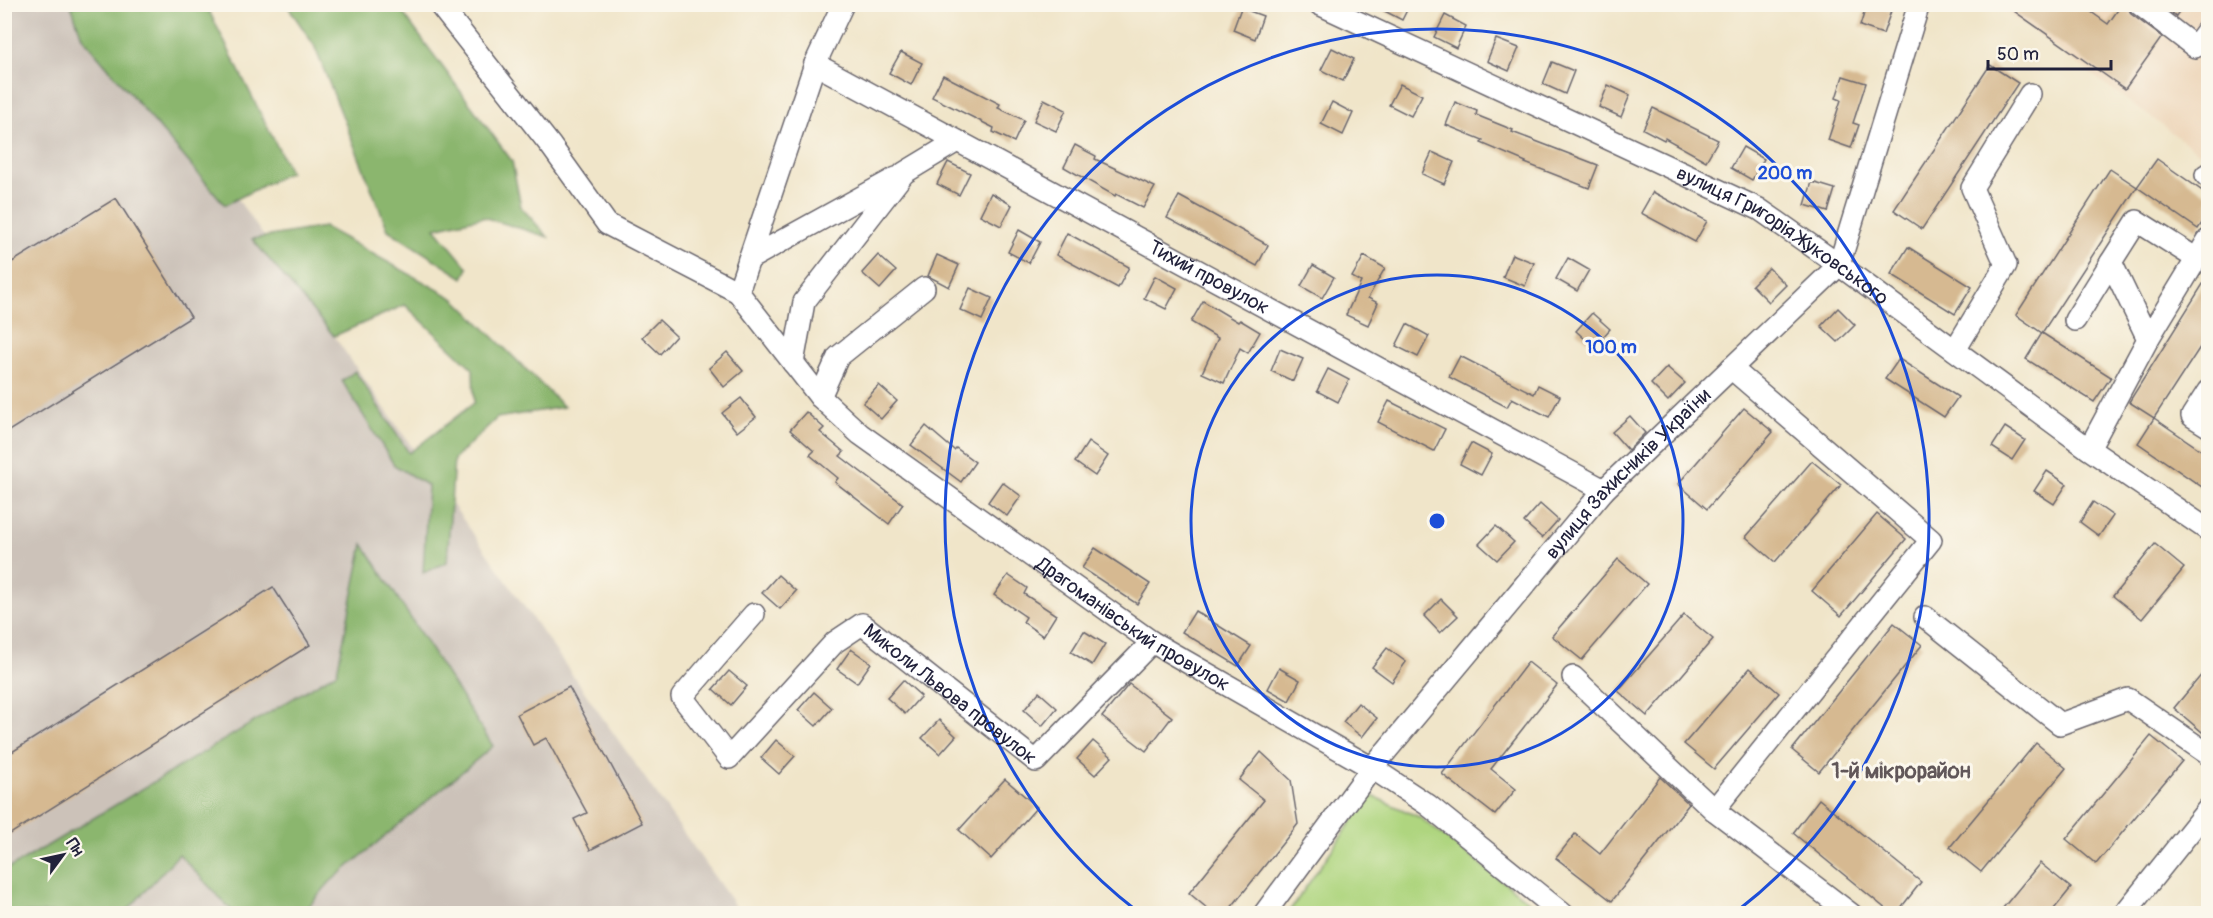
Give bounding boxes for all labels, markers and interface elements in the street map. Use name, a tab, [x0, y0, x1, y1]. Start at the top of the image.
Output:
scale bar	[1988, 33, 2111, 71]
text: 50 m	[1997, 43, 2039, 66]
street label: вулиця Григорія Жуковського	[1672, 160, 1894, 311]
text: 200 m	[1758, 162, 1812, 185]
street label: Тихий провулок	[1144, 235, 1274, 320]
text: 100 m	[1585, 336, 1637, 359]
street label: вулиця Захисників України	[1540, 383, 1716, 564]
centre of rings	[1427, 511, 1447, 531]
street label: Драгоманівський провулок	[1030, 551, 1234, 697]
street label: Миколи Львова провулок	[858, 618, 1042, 770]
district label: 1-й мікрорайон	[1831, 757, 1971, 785]
north arrow	[33, 825, 93, 885]
text: Пн	[62, 835, 88, 860]

